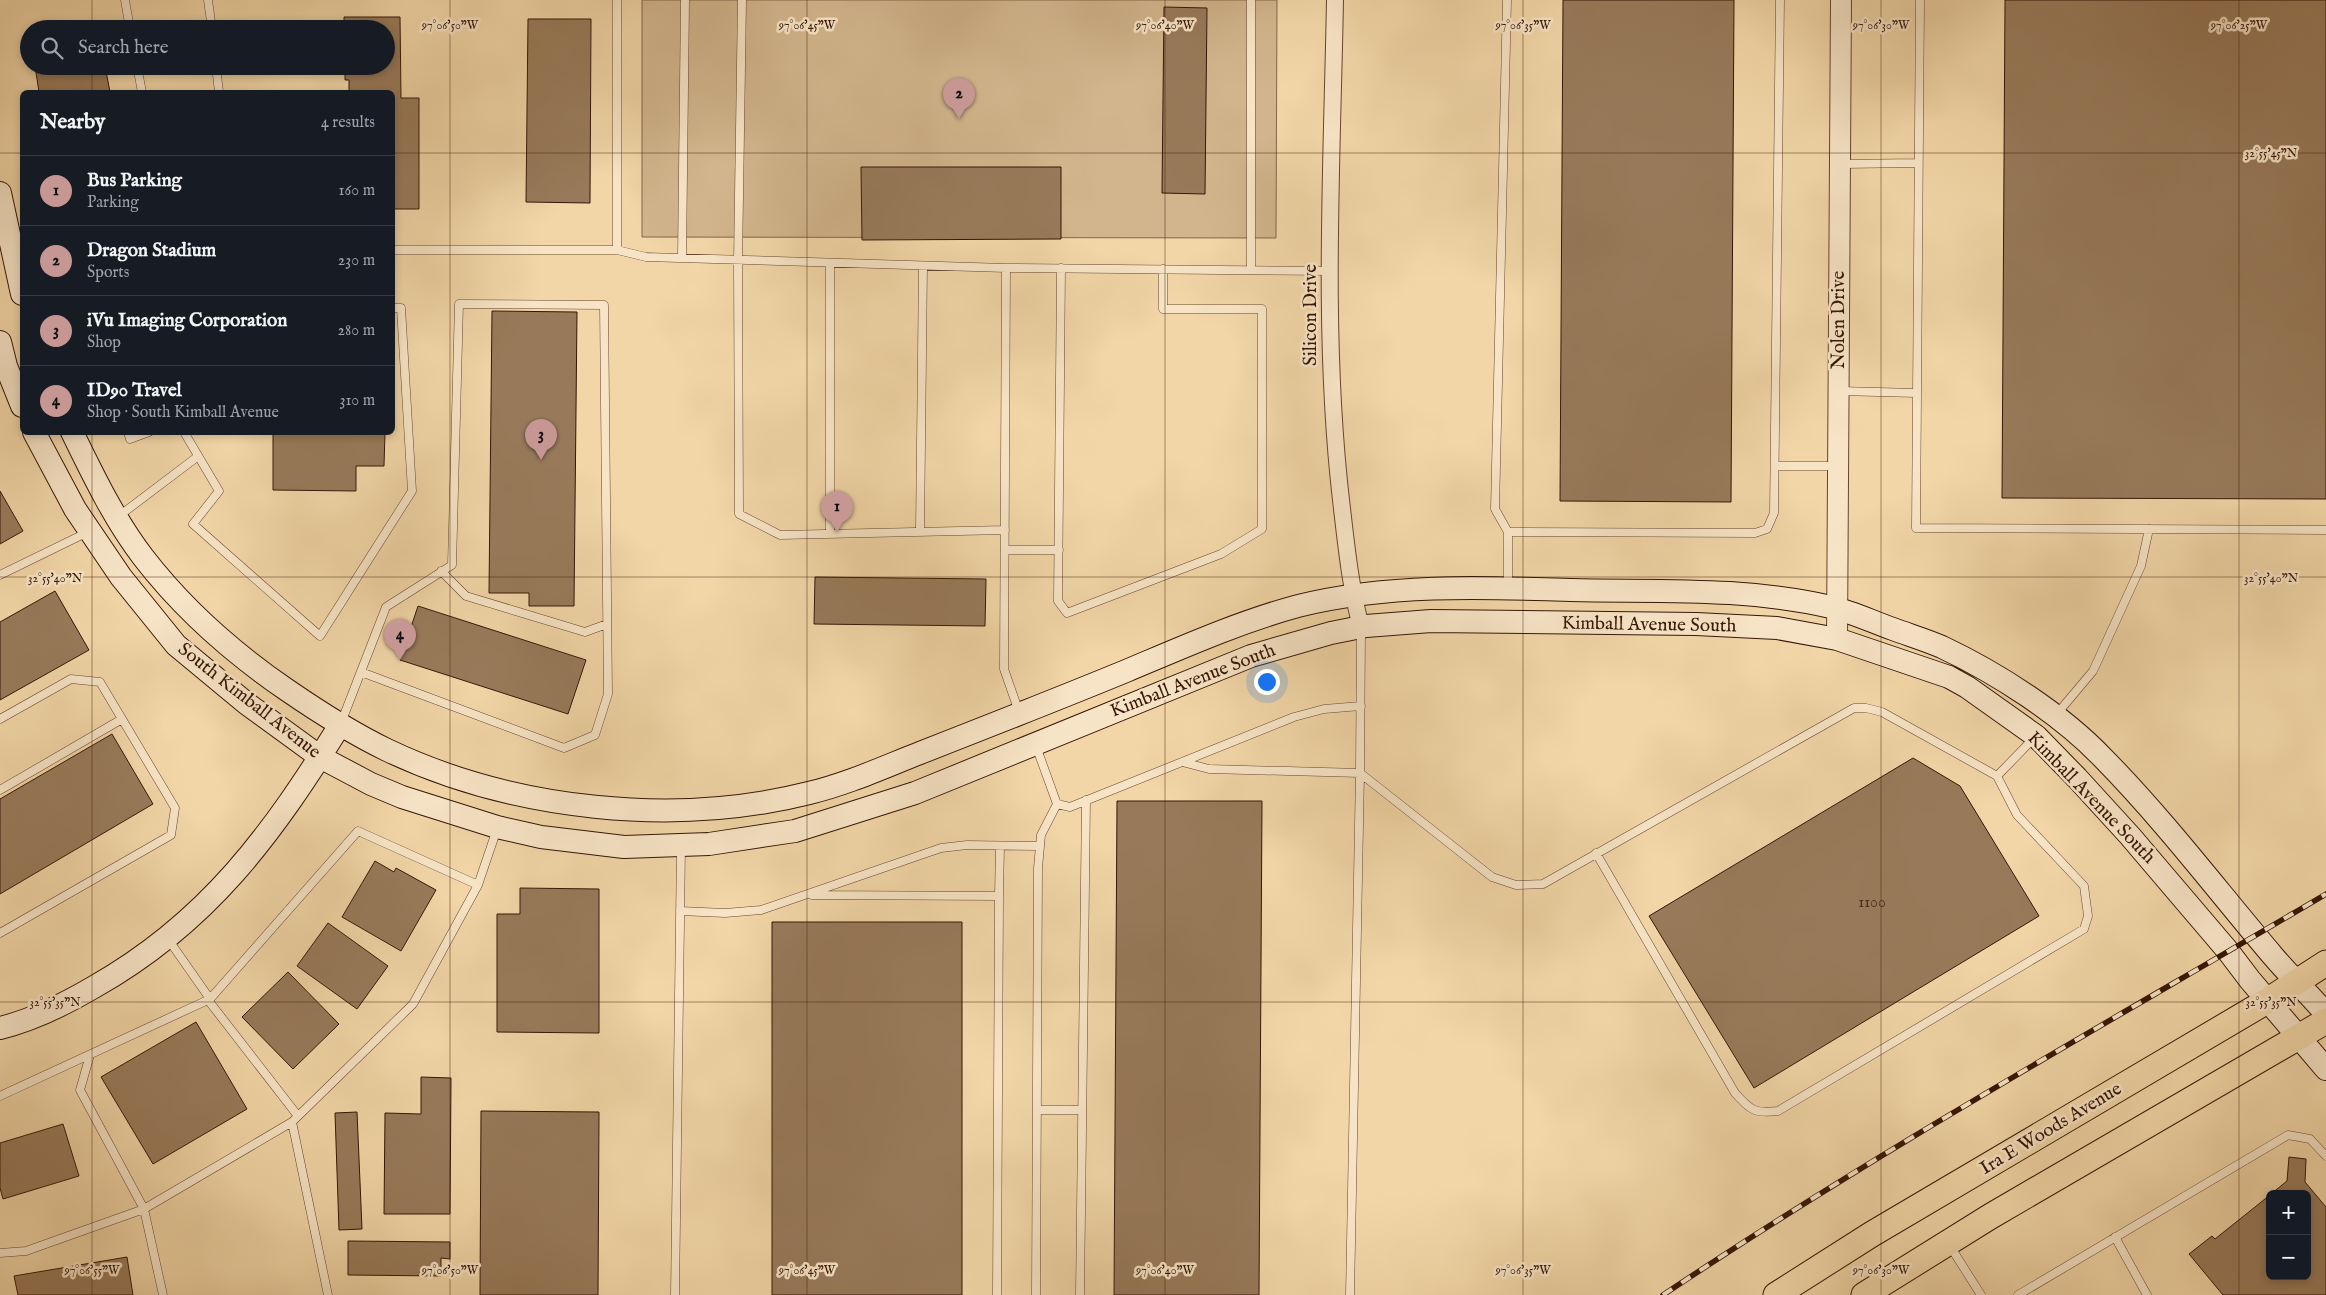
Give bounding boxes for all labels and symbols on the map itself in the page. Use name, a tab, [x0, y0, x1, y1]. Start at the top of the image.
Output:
text: 97°06'50"W	[421, 18, 479, 33]
text: 97°06'45"W	[778, 18, 836, 33]
text: 97°06'40"W	[1135, 18, 1195, 33]
text: 97°06'35"W	[1494, 18, 1551, 33]
text: 97°06'30"W	[1852, 18, 1910, 33]
text: 97°06'25"W	[2210, 18, 2268, 33]
pin: 2	[943, 78, 975, 119]
text: 32°55'45"N	[2245, 146, 2298, 161]
street label: Silicon Drive	[1299, 264, 1323, 366]
street label: Nolen Drive	[1827, 271, 1851, 369]
pin: 3	[525, 419, 557, 460]
pin: 1	[821, 491, 853, 532]
text: 32°55'40"N	[28, 571, 83, 586]
text: 32°55'40"N	[2244, 571, 2299, 586]
street label: Kimball Avenue South	[1561, 611, 1737, 639]
pin: 4	[384, 619, 416, 660]
street label: South Kimball Avenue	[173, 638, 326, 764]
street label: Kimball Avenue South	[1107, 638, 1279, 724]
your location	[1254, 669, 1280, 695]
street label: Kimball Avenue South	[2022, 727, 2160, 869]
house number: 1100	[1858, 893, 1886, 913]
text: 32°55'35"N	[29, 995, 81, 1010]
text: 32°55'35"N	[2245, 995, 2297, 1010]
street label: Ira E Woods Avenue	[1976, 1077, 2127, 1181]
text: 97°06'55"W	[63, 1263, 120, 1278]
text: 97°06'50"W	[421, 1263, 479, 1278]
text: 97°06'45"W	[778, 1263, 836, 1278]
text: 97°06'40"W	[1135, 1263, 1195, 1278]
text: 97°06'35"W	[1494, 1263, 1551, 1278]
text: 97°06'30"W	[1852, 1263, 1910, 1278]

